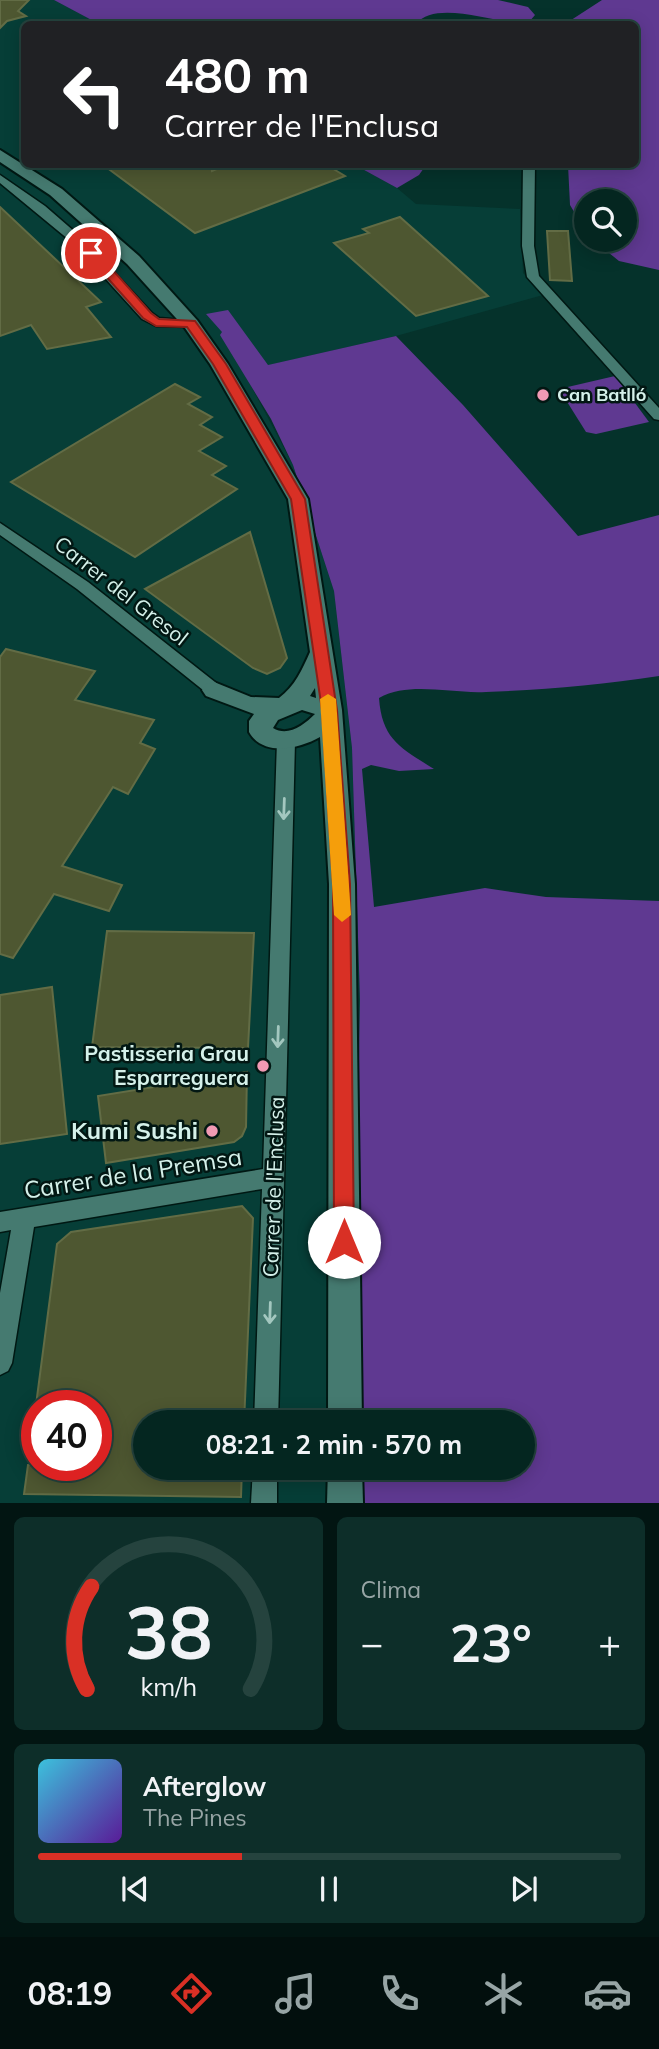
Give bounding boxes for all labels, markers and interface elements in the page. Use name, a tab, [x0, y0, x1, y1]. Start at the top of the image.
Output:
text: 480 m	[164, 44, 310, 105]
icon: left	[49, 49, 140, 140]
text: Carrer de l'Enclusa	[164, 105, 439, 145]
map controls	[574, 189, 637, 252]
button: search	[574, 189, 637, 252]
pin	[61, 223, 121, 283]
icon: arrive	[72, 234, 110, 272]
place label: Can Batlló	[557, 383, 646, 406]
marker: Can Batlló	[535, 387, 551, 403]
street label: Carrer del Gresol	[50, 530, 194, 650]
one-way arrow	[278, 798, 291, 821]
one-way arrow	[271, 1025, 285, 1048]
place label: Pastisseria Grau Esparreguera	[84, 1040, 249, 1090]
marker: Pastisseria Grau Esparreguera	[255, 1058, 271, 1074]
street label: Carrer de l'Enclusa	[257, 1096, 289, 1278]
place label: Kumi Sushi	[71, 1115, 198, 1145]
marker: Kumi Sushi	[204, 1123, 220, 1139]
street label: Carrer de la Premsa	[22, 1141, 244, 1205]
position arrow	[307, 1205, 381, 1279]
one-way arrow	[263, 1301, 276, 1324]
speed limit sign: 40	[21, 1390, 112, 1481]
text: 08:21 · 2 min · 570 m	[206, 1428, 462, 1461]
text: Clima	[361, 1575, 421, 1604]
text: 38	[125, 1587, 212, 1678]
text: 23°	[450, 1610, 532, 1675]
text: −	[361, 1619, 383, 1667]
text: +	[598, 1619, 621, 1667]
text: km/h	[140, 1671, 197, 1702]
text: Afterglow	[143, 1770, 266, 1803]
text: The Pines	[143, 1803, 247, 1832]
icon: previous	[116, 1870, 154, 1908]
icon: pause	[310, 1870, 348, 1908]
icon: next	[505, 1870, 543, 1908]
icon: directions	[167, 1969, 216, 2018]
icon: music	[271, 1969, 320, 2018]
icon: phone	[375, 1969, 424, 2018]
icon: climate	[479, 1969, 528, 2018]
icon: car	[583, 1969, 632, 2018]
text: 08:19	[27, 1973, 112, 2013]

